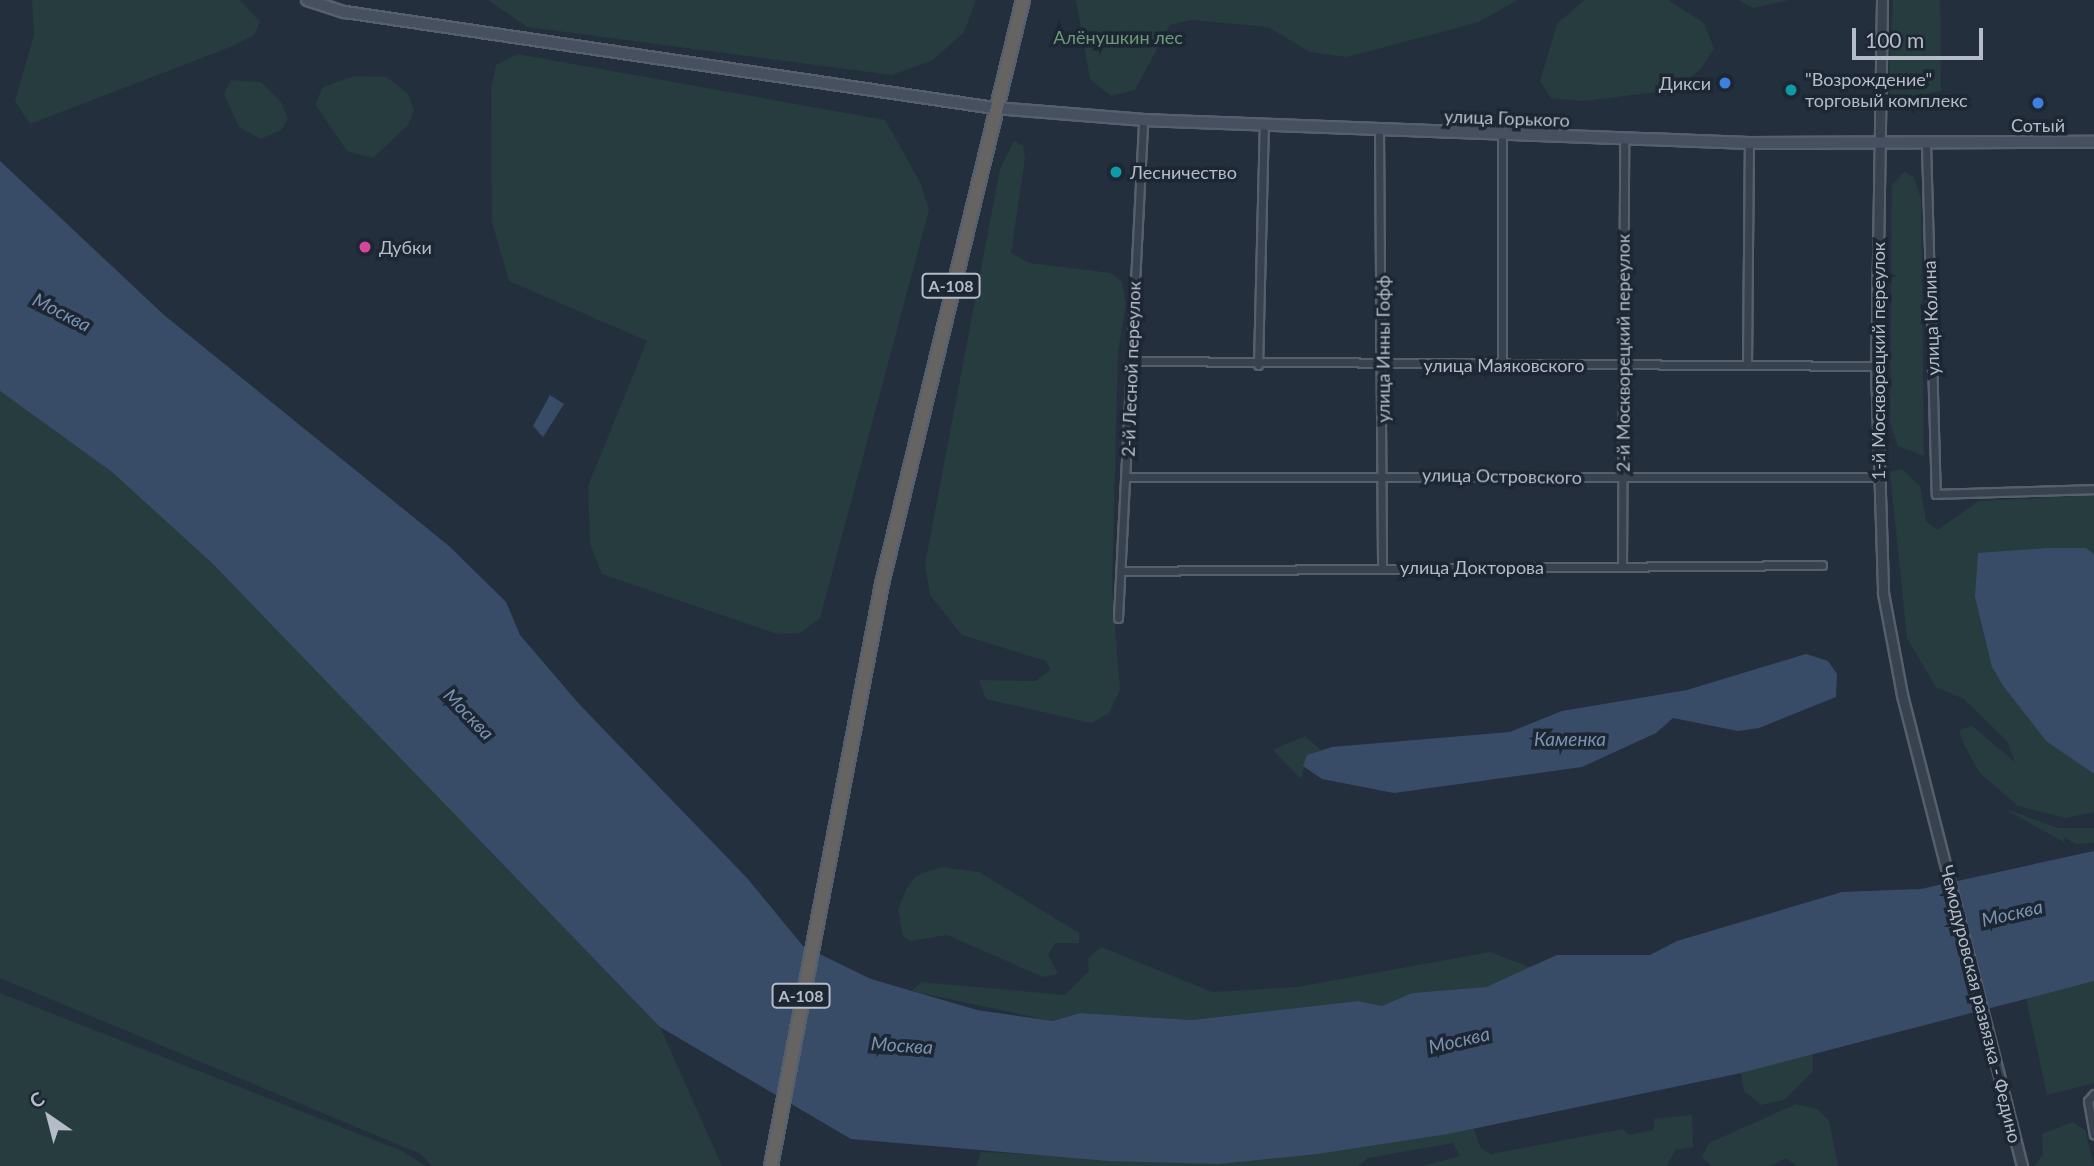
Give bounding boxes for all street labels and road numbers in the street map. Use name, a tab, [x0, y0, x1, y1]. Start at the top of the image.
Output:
street label: улица Горького	[1444, 105, 1570, 131]
street label: 2-й Москворецкий переулок	[1612, 234, 1634, 472]
street label: 1-й Москворецкий переулок	[1867, 242, 1889, 480]
street label: улица Колина	[1918, 260, 1944, 376]
road number: А-108	[921, 274, 981, 298]
street label: улица Инны Гофф	[1372, 275, 1394, 423]
street label: 2-й Лесной переулок	[1117, 281, 1145, 457]
street label: улица Маяковского	[1423, 354, 1585, 376]
street label: улица Островского	[1422, 464, 1582, 488]
street label: улица Докторова	[1400, 556, 1544, 578]
street label: Чемодуровская развязка - Федино	[1936, 863, 2026, 1145]
road number: А-108	[771, 984, 831, 1008]

